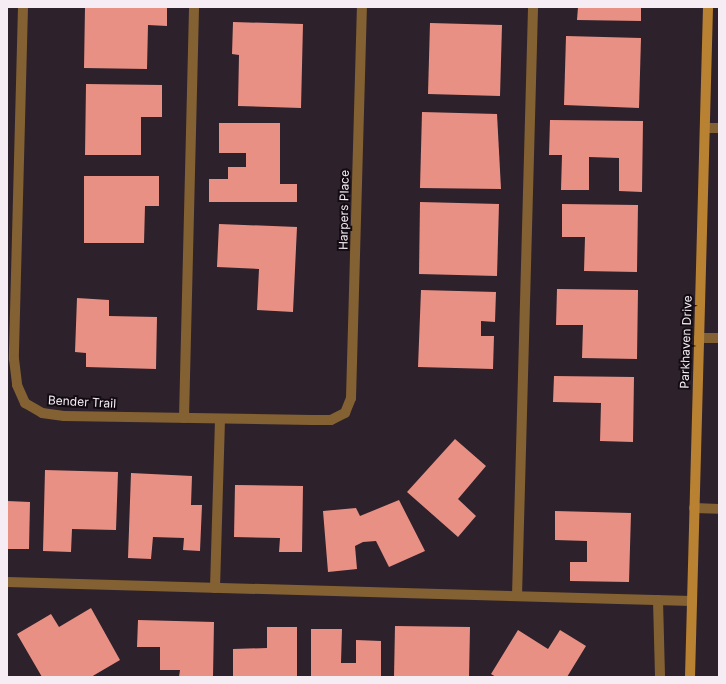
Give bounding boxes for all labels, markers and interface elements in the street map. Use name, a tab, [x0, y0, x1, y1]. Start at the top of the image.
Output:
street label: Harpers Place	[336, 170, 352, 250]
street label: Parkhaven Drive	[677, 295, 695, 389]
street label: Bender Trail	[48, 393, 116, 411]

